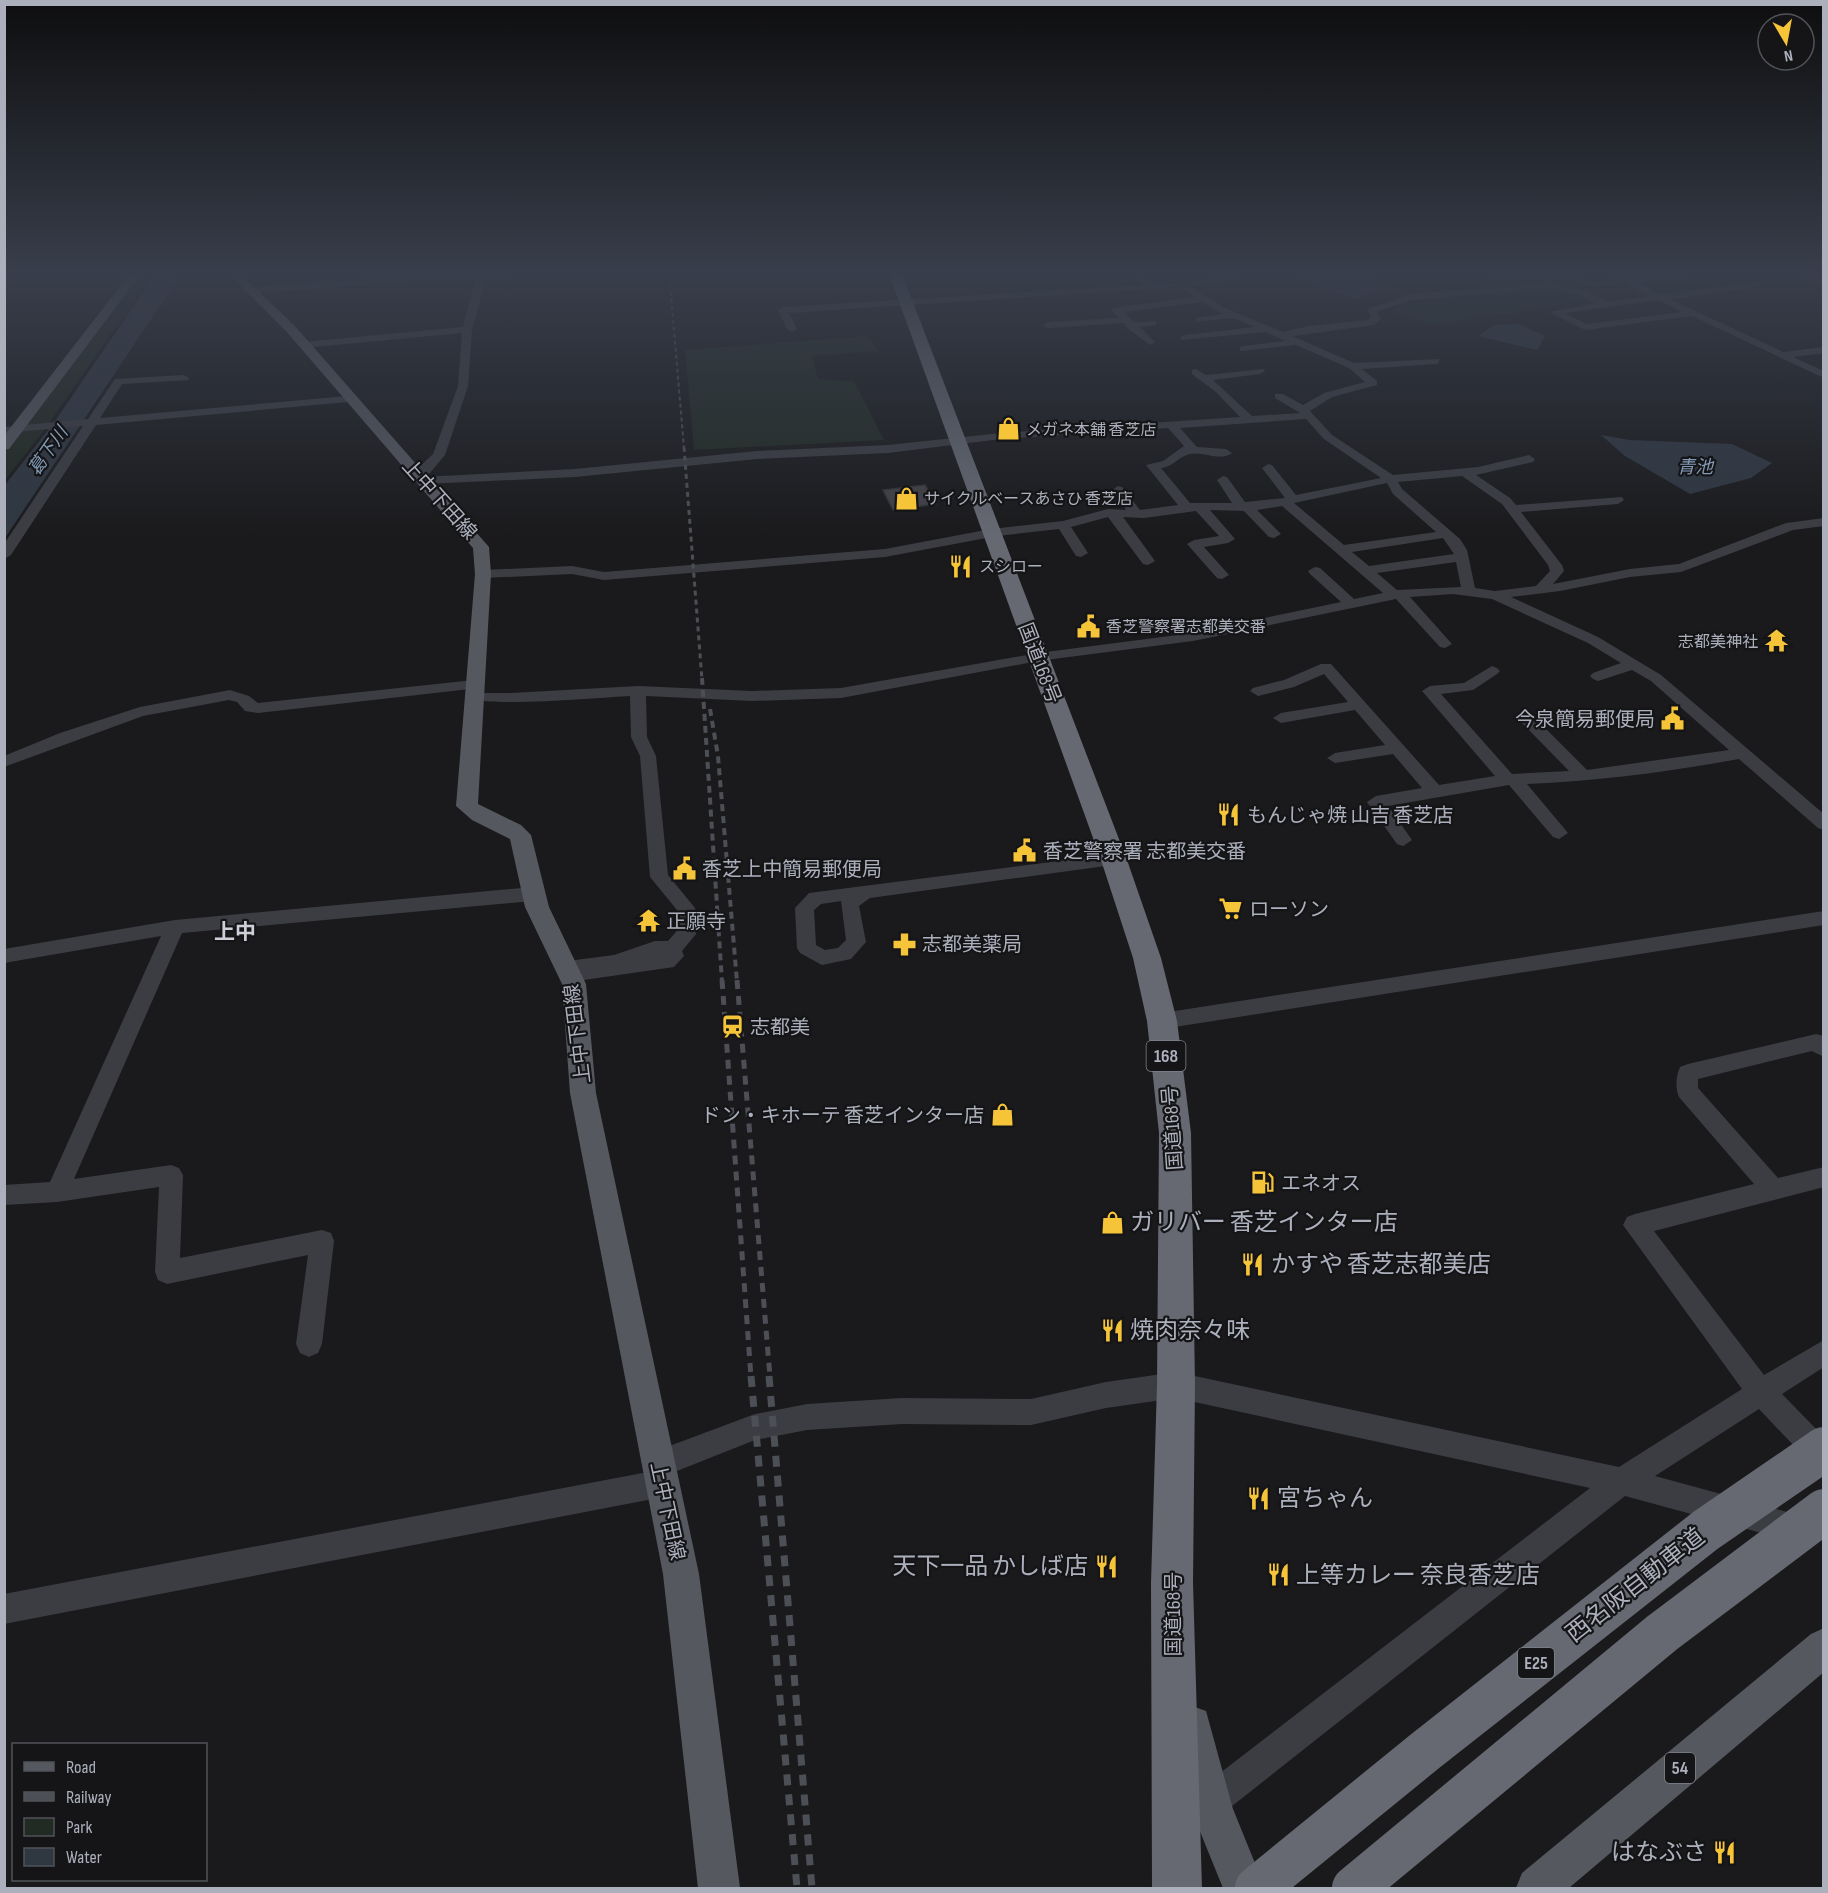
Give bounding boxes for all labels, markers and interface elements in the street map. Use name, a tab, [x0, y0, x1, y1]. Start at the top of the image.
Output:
north arrow	[1756, 12, 1816, 72]
text: N	[1782, 45, 1794, 65]
shop icon: メガネ本舗 香芝店	[995, 416, 1021, 442]
place label: メガネ本舗 香芝店	[1026, 421, 1157, 440]
water label: 葛下川	[24, 422, 74, 479]
street label: 上中下田線	[397, 454, 482, 545]
water label: 青池	[1677, 457, 1715, 478]
shop icon: サイクルベースあさひ 香芝店	[893, 485, 919, 511]
place label: サイクルベースあさひ 香芝店	[924, 490, 1133, 509]
restaurant icon: スシロー	[948, 553, 974, 579]
place label: スシロー	[979, 558, 1043, 577]
public building icon: 香芝警察署志都美交番	[1075, 613, 1101, 639]
place label: 香芝警察署志都美交番	[1106, 618, 1266, 637]
street label: 国道168号	[1013, 620, 1065, 707]
temple icon: 志都美神社	[1763, 628, 1789, 654]
place label: 志都美神社	[1678, 633, 1758, 652]
public building icon: 今泉簡易郵便局	[1660, 706, 1686, 732]
place label: 今泉簡易郵便局	[1515, 708, 1655, 732]
restaurant icon: もんじゃ焼 山吉 香芝店	[1216, 802, 1242, 828]
place label: もんじゃ焼 山吉 香芝店	[1247, 804, 1453, 828]
public building icon: 香芝警察署 志都美交番	[1012, 838, 1038, 864]
place label: 香芝警察署 志都美交番	[1043, 840, 1246, 864]
public building icon: 香芝上中簡易郵便局	[671, 856, 697, 882]
place label: 香芝上中簡易郵便局	[702, 858, 882, 882]
supermarket icon: ローソン	[1218, 896, 1244, 922]
place label: ローソン	[1249, 898, 1329, 922]
temple icon: 正願寺	[635, 908, 661, 934]
place label: 正願寺	[666, 910, 726, 934]
district label: 上中	[214, 920, 256, 945]
pharmacy icon: 志都美薬局	[891, 931, 917, 957]
place label: 志都美薬局	[922, 933, 1022, 957]
street label: 上中下田線	[560, 983, 596, 1085]
station icon: 志都美	[719, 1014, 745, 1040]
place label: 志都美	[750, 1016, 810, 1040]
road number: 168	[1146, 1041, 1186, 1071]
street label: 国道168号	[1158, 1085, 1188, 1171]
shop icon: ドン・キホーテ 香芝インター店	[989, 1102, 1015, 1128]
place label: ドン・キホーテ 香芝インター店	[701, 1104, 984, 1128]
fuel station icon: エネオス	[1250, 1170, 1276, 1196]
place label: エネオス	[1281, 1172, 1361, 1196]
place label: ガリバー 香芝インター店	[1130, 1208, 1398, 1237]
shop icon: ガリバー 香芝インター店	[1099, 1209, 1125, 1235]
place label: かすや 香芝志都美店	[1271, 1250, 1491, 1279]
restaurant icon: かすや 香芝志都美店	[1240, 1251, 1266, 1277]
place label: 焼肉奈々味	[1130, 1316, 1250, 1345]
restaurant icon: 焼肉奈々味	[1099, 1317, 1125, 1343]
street label: 上中下田線	[645, 1460, 689, 1563]
place label: 宮ちゃん	[1277, 1484, 1373, 1513]
restaurant icon: 宮ちゃん	[1246, 1485, 1272, 1511]
street label: 西名阪自動車道	[1560, 1522, 1710, 1649]
place label: 天下一品 かしば店	[892, 1552, 1088, 1581]
restaurant icon: 天下一品 かしば店	[1093, 1553, 1119, 1579]
place label: 上等カレー 奈良香芝店	[1296, 1561, 1540, 1590]
restaurant icon: 上等カレー 奈良香芝店	[1265, 1562, 1291, 1588]
street label: 国道168号	[1162, 1572, 1186, 1656]
road number: E25	[1518, 1648, 1554, 1678]
legend	[12, 1743, 207, 1881]
road number: 54	[1665, 1753, 1695, 1783]
text: Road	[66, 1757, 96, 1778]
text: Railway	[66, 1787, 111, 1808]
text: Park	[66, 1817, 92, 1838]
place label: はなぶさ	[1611, 1838, 1707, 1867]
restaurant icon: はなぶさ	[1712, 1839, 1738, 1865]
text: Water	[66, 1847, 102, 1868]

